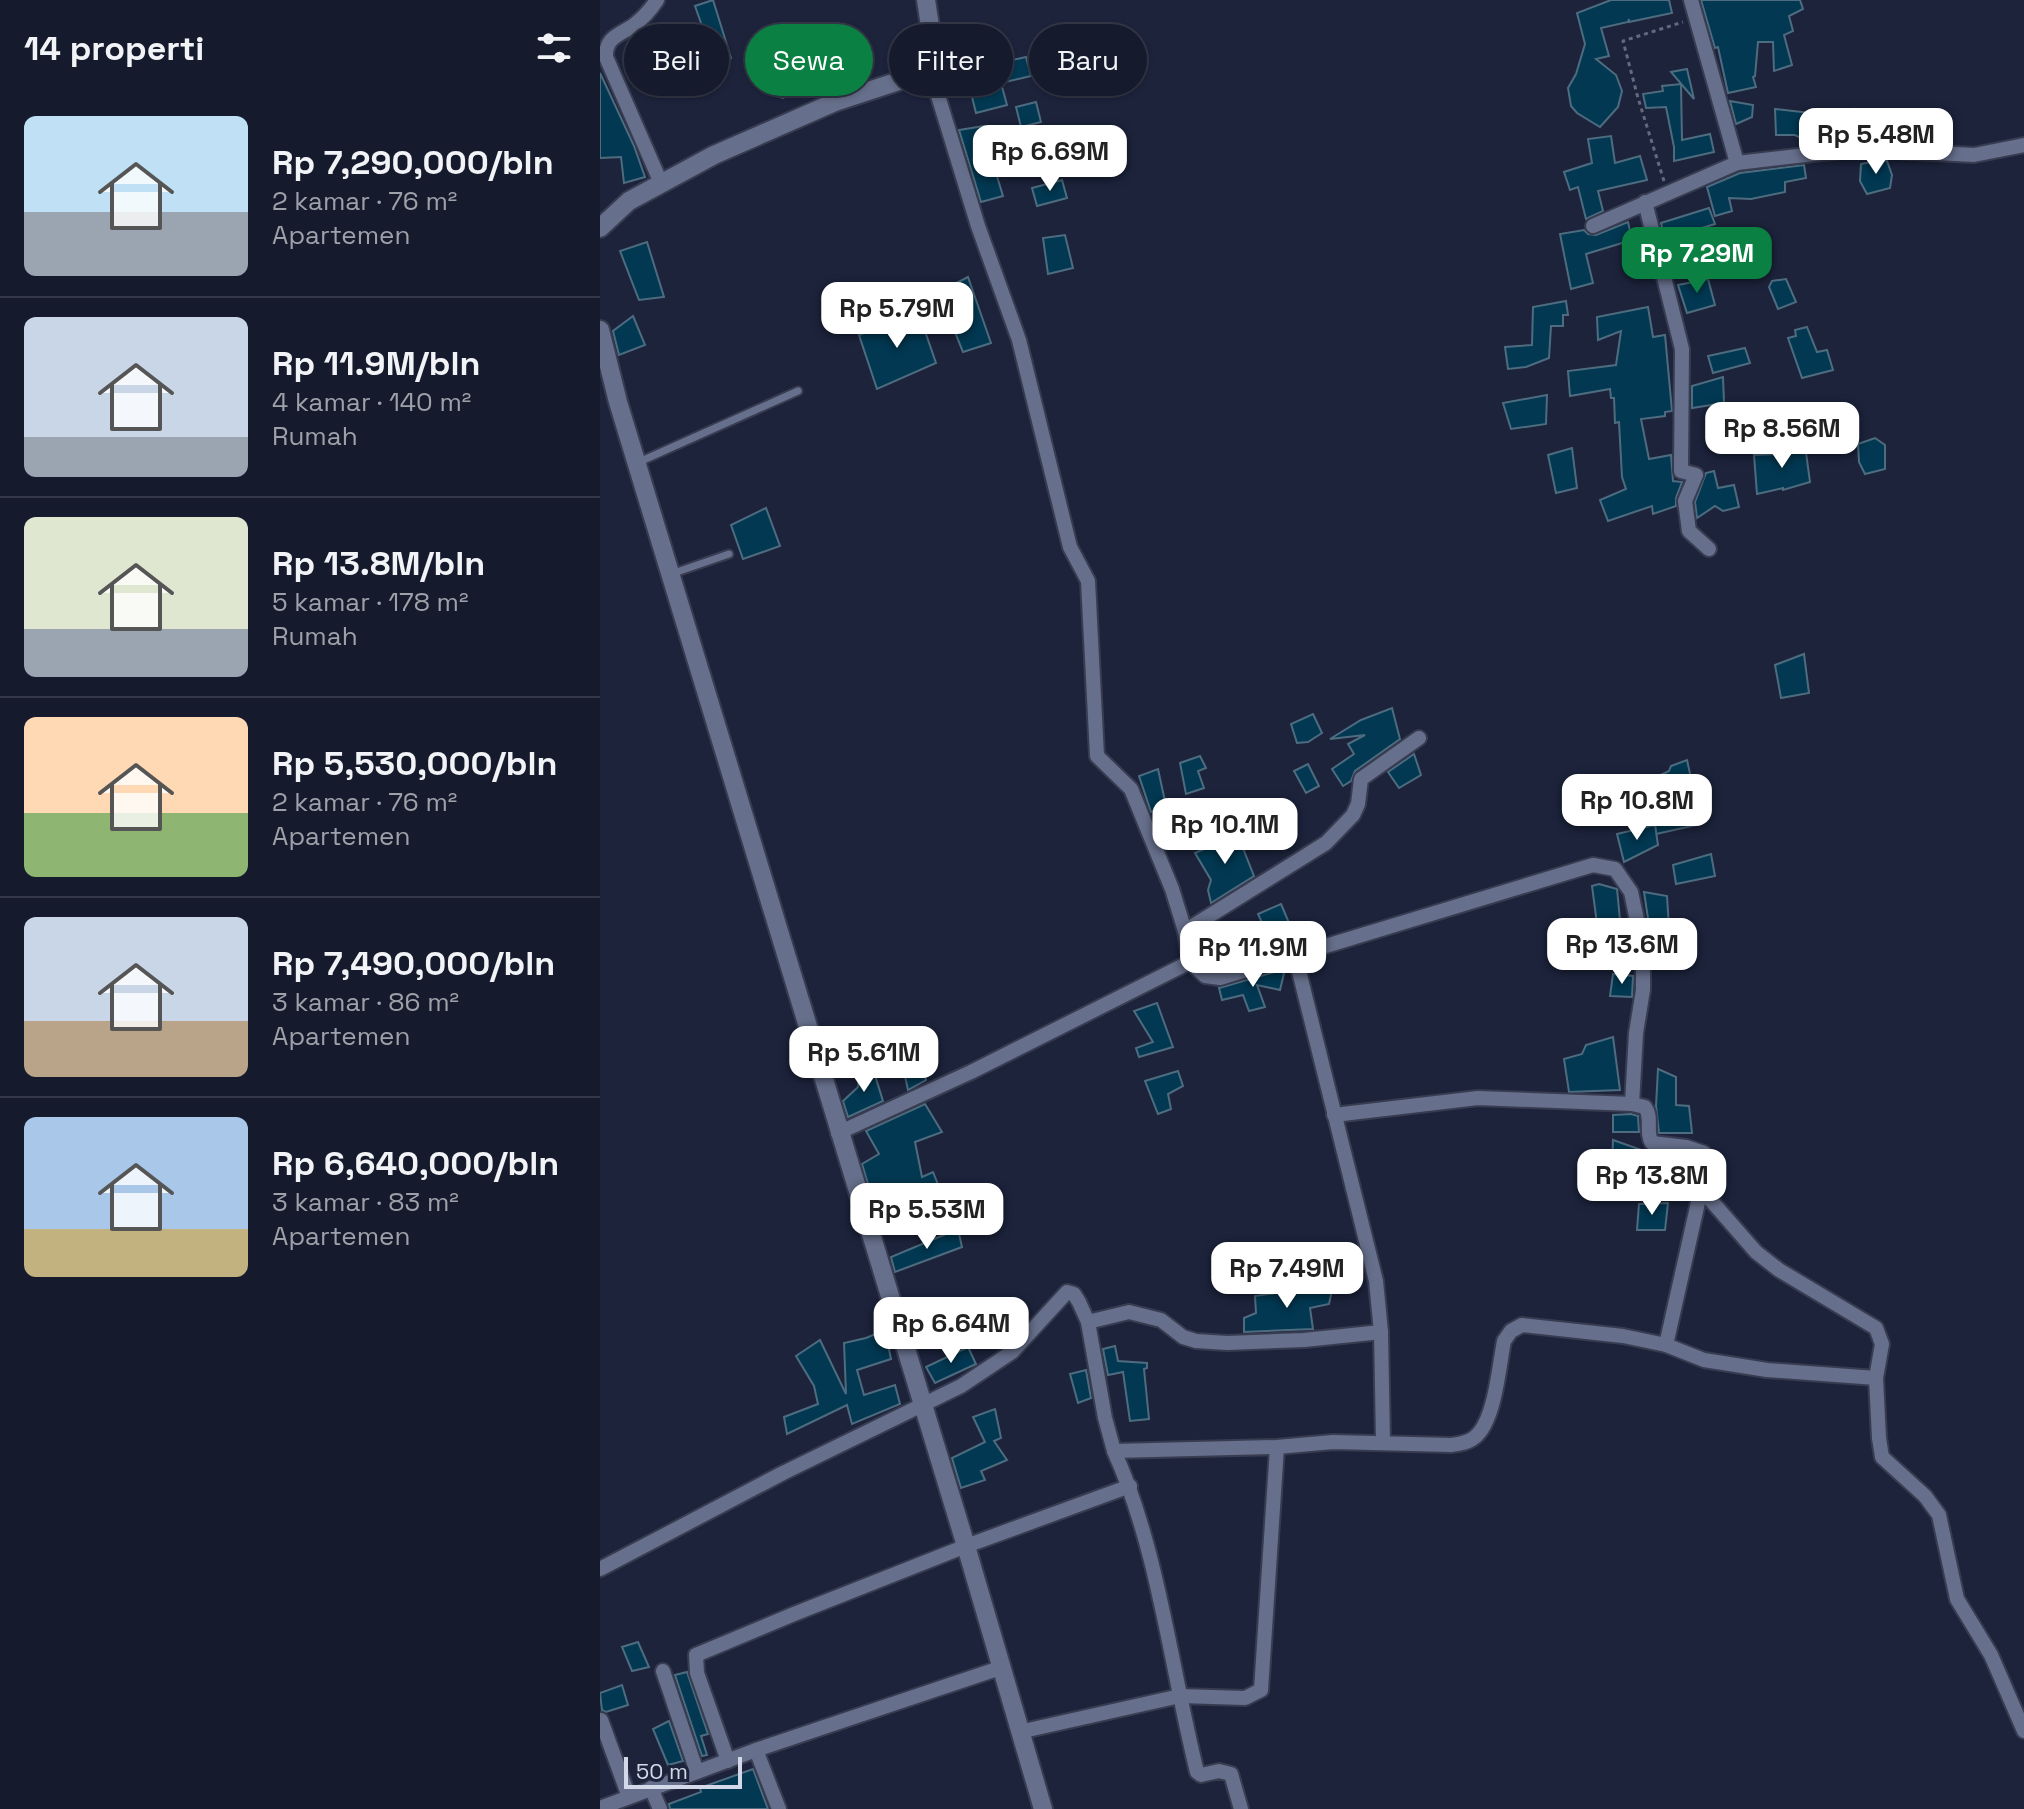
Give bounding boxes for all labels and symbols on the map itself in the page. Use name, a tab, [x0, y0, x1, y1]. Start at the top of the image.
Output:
pin: Rp 5.48M	[1793, 108, 1959, 176]
pin: Rp 6.69M	[967, 125, 1133, 193]
pin: Rp 7.29M	[1614, 227, 1780, 295]
pin: Rp 5.79M	[814, 282, 980, 350]
pin: Rp 8.56M	[1699, 402, 1865, 470]
pin: Rp 10.8M	[1554, 774, 1720, 842]
pin: Rp 10.1M	[1142, 798, 1308, 866]
pin: Rp 13.6M	[1539, 918, 1705, 986]
pin: Rp 11.9M	[1170, 921, 1336, 989]
pin: Rp 5.61M	[781, 1026, 947, 1094]
pin: Rp 13.8M	[1569, 1149, 1735, 1217]
pin: Rp 5.53M	[844, 1183, 1010, 1251]
pin: Rp 7.49M	[1204, 1242, 1370, 1310]
pin: Rp 6.64M	[868, 1297, 1034, 1365]
scale bar	[624, 1753, 742, 1789]

